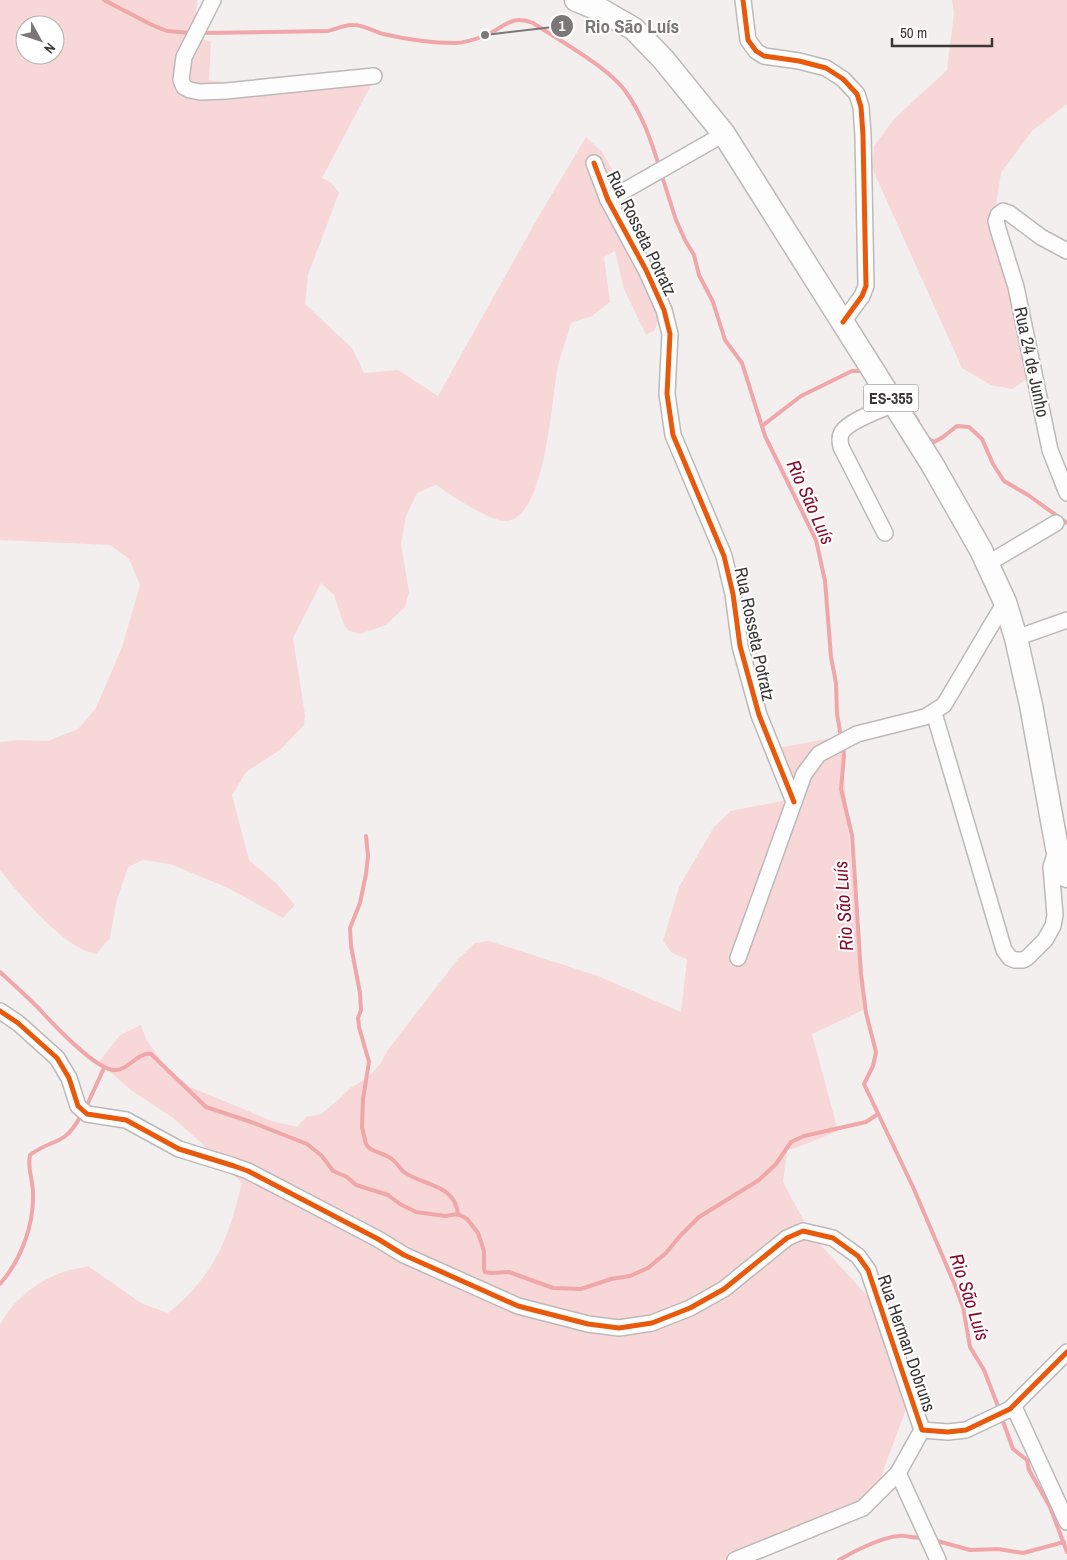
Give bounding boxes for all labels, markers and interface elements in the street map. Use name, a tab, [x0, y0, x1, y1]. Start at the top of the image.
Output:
callout: Rio São Luís	[549, 9, 689, 43]
text: Rio São Luís	[585, 13, 679, 39]
north arrow	[15, 15, 65, 65]
text: 1	[559, 15, 566, 36]
scale bar	[892, 15, 992, 47]
text: 50 m	[900, 22, 927, 43]
text: N	[40, 39, 60, 57]
street label: Rua Rosseta Potratz	[601, 166, 683, 300]
street label: Rua 24 de Junho	[1008, 304, 1056, 420]
road number: ES-355	[864, 384, 918, 412]
water label: Rio São Luís	[781, 456, 841, 549]
street label: Rua Rosseta Potratz	[729, 565, 781, 703]
water label: Rio São Luís	[827, 860, 859, 952]
water label: Rio São Luís	[944, 1250, 996, 1344]
street label: Rua Herman Dobruns	[872, 1271, 942, 1415]

